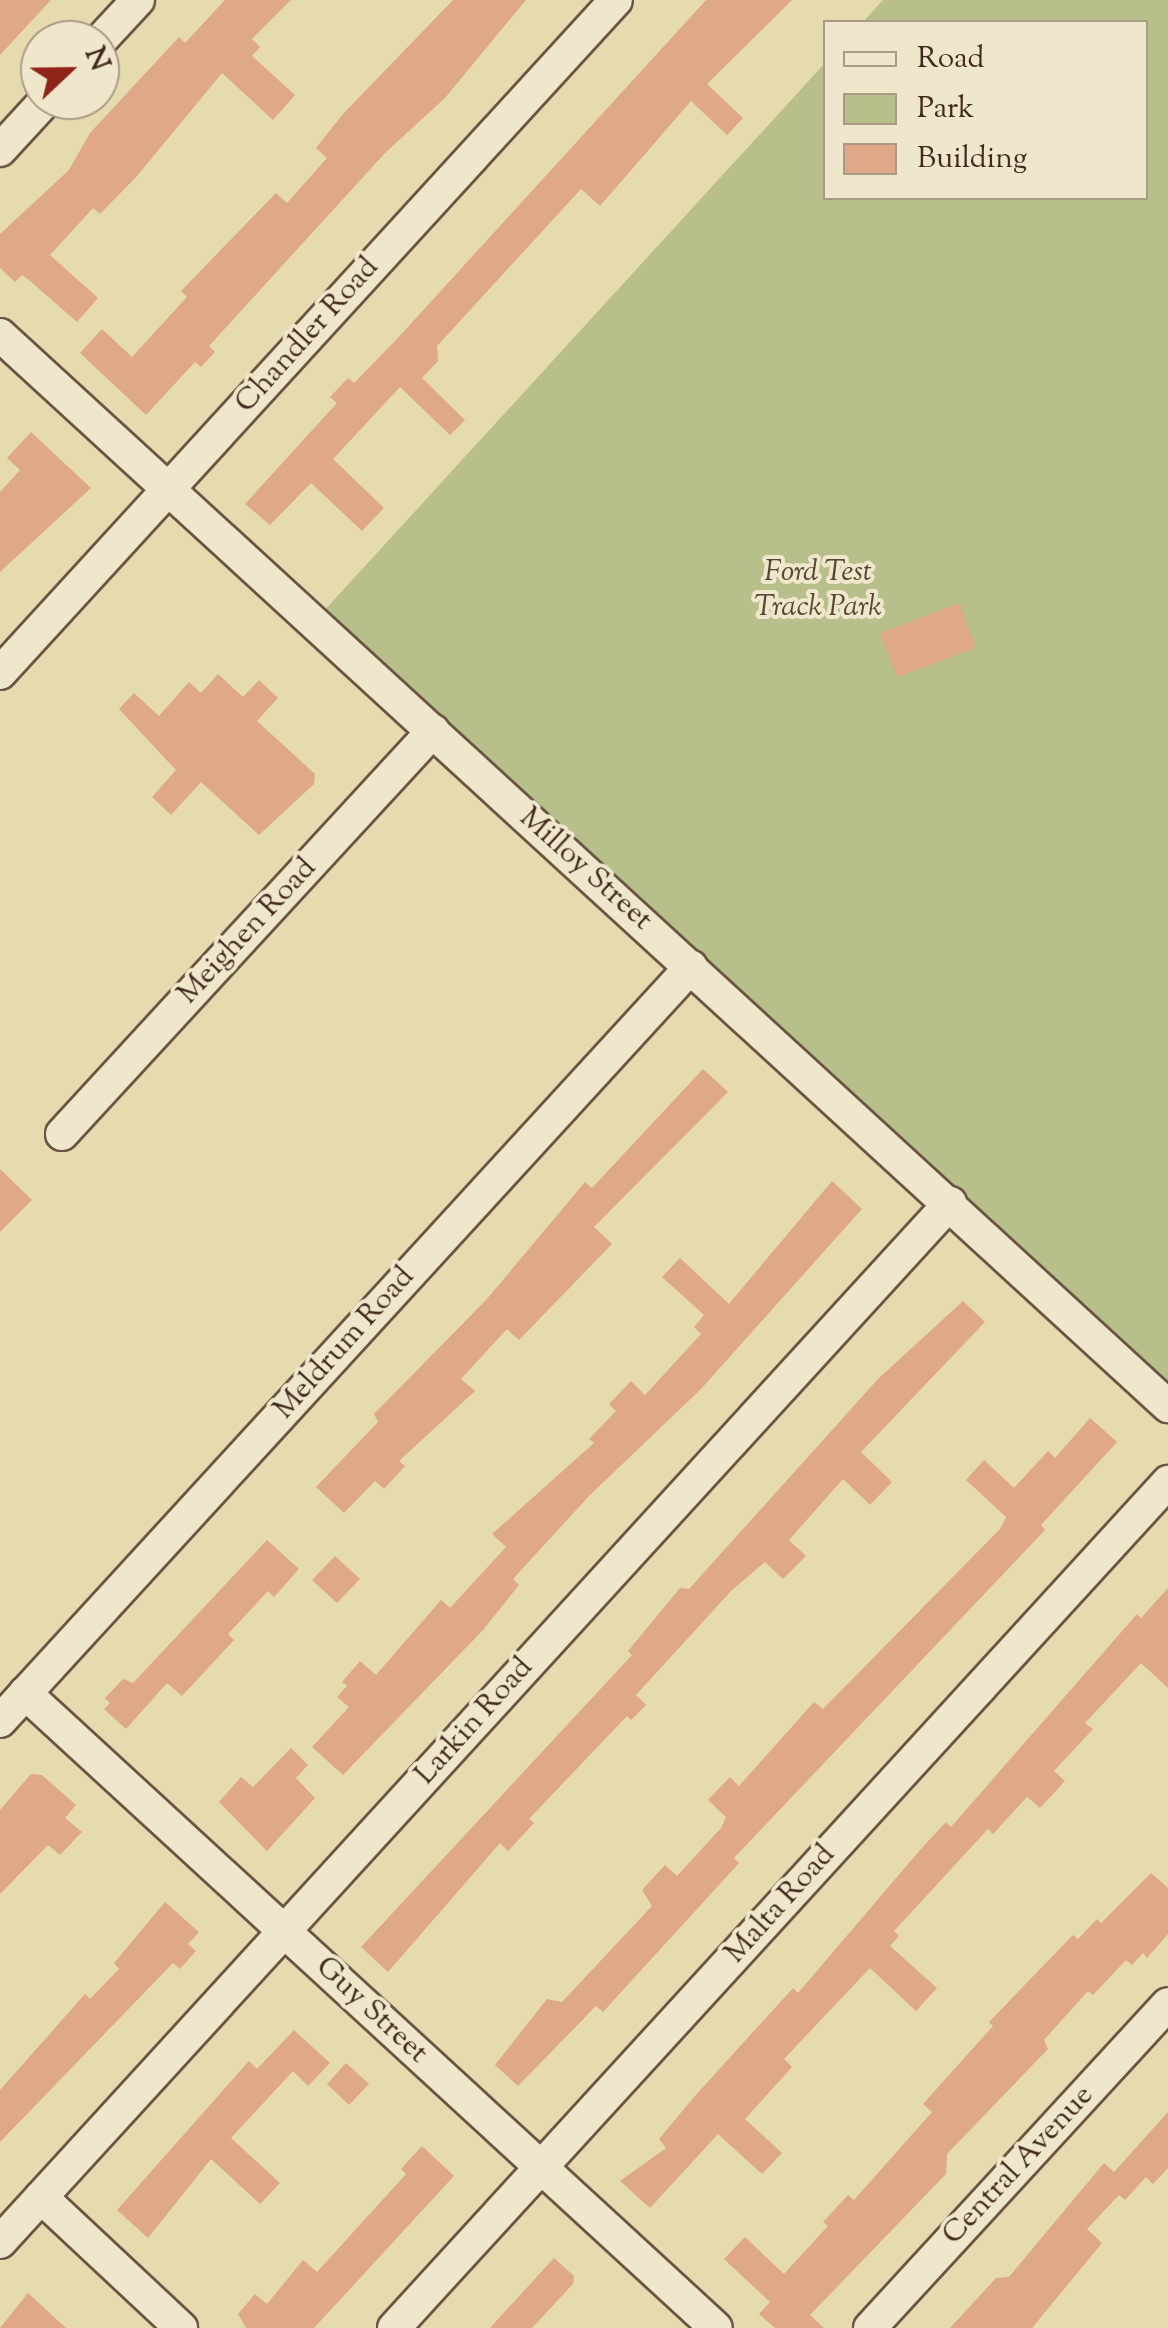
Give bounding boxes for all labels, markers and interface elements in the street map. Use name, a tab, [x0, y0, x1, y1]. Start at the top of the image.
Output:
north arrow	[20, 20, 120, 120]
legend	[823, 20, 1148, 200]
text: Road	[917, 38, 984, 81]
text: N	[73, 42, 119, 77]
text: Park	[917, 88, 974, 131]
text: Building	[917, 138, 1027, 181]
street label: Chandler Road	[229, 251, 387, 421]
park label: Ford Test Track Park	[754, 555, 882, 626]
street label: Milloy Street	[511, 801, 659, 939]
street label: Meighen Road	[171, 851, 325, 1013]
street label: Meldrum Road	[267, 1260, 423, 1428]
street label: Larkin Road	[408, 1651, 542, 1793]
street label: Malta Road	[718, 1838, 844, 1972]
street label: Guy Street	[307, 1950, 435, 2072]
street label: Central Avenue	[936, 2079, 1102, 2253]

